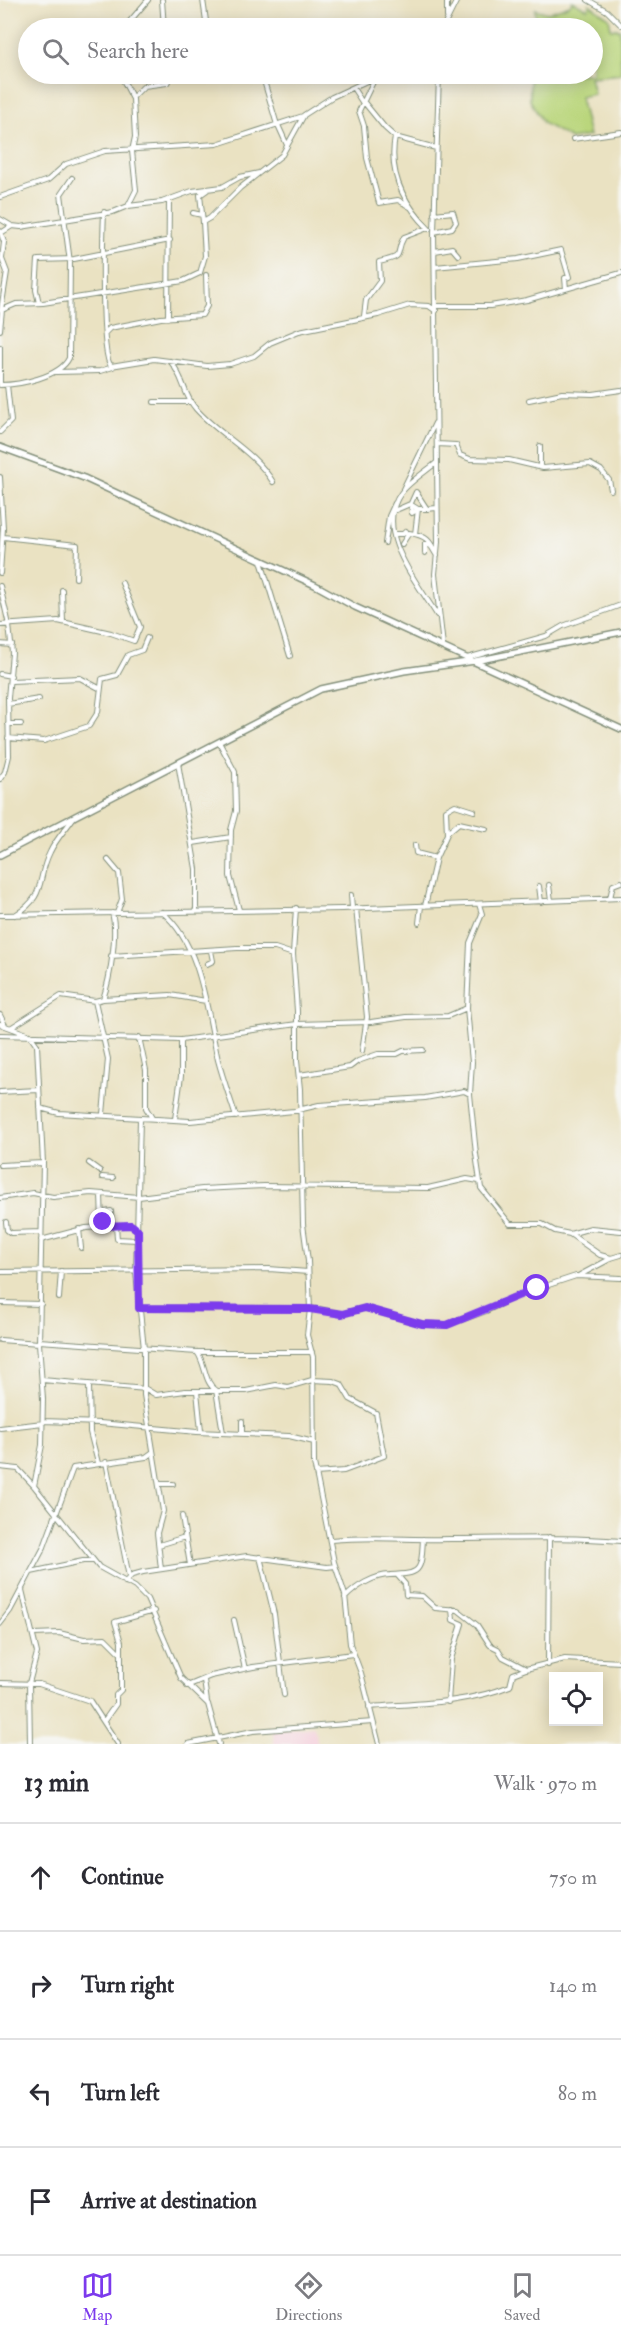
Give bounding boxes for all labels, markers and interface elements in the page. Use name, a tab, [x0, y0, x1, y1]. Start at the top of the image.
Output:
search box	[18, 18, 603, 84]
icon: search	[39, 35, 72, 68]
text: Search here	[87, 37, 189, 65]
route end	[89, 1208, 115, 1234]
route start	[523, 1274, 549, 1300]
map controls	[549, 1672, 603, 1726]
button: locate	[549, 1672, 603, 1726]
text: 13 min	[24, 1767, 89, 1799]
text: Walk · 970 m	[494, 1771, 597, 1796]
icon: ahead	[24, 1861, 57, 1894]
text: Continue	[81, 1863, 164, 1891]
text: 750 m	[549, 1865, 597, 1890]
icon: right	[24, 1969, 57, 2002]
text: Turn right	[81, 1971, 174, 1999]
text: 140 m	[549, 1973, 597, 1998]
icon: left	[24, 2077, 57, 2110]
text: Turn left	[81, 2079, 160, 2107]
text: 80 m	[558, 2081, 597, 2106]
icon: arrive	[24, 2185, 57, 2218]
text: Arrive at destination	[81, 2187, 257, 2215]
tab: Map	[81, 2269, 114, 2325]
tab: Directions	[275, 2269, 342, 2325]
tab: Saved	[504, 2269, 540, 2325]

